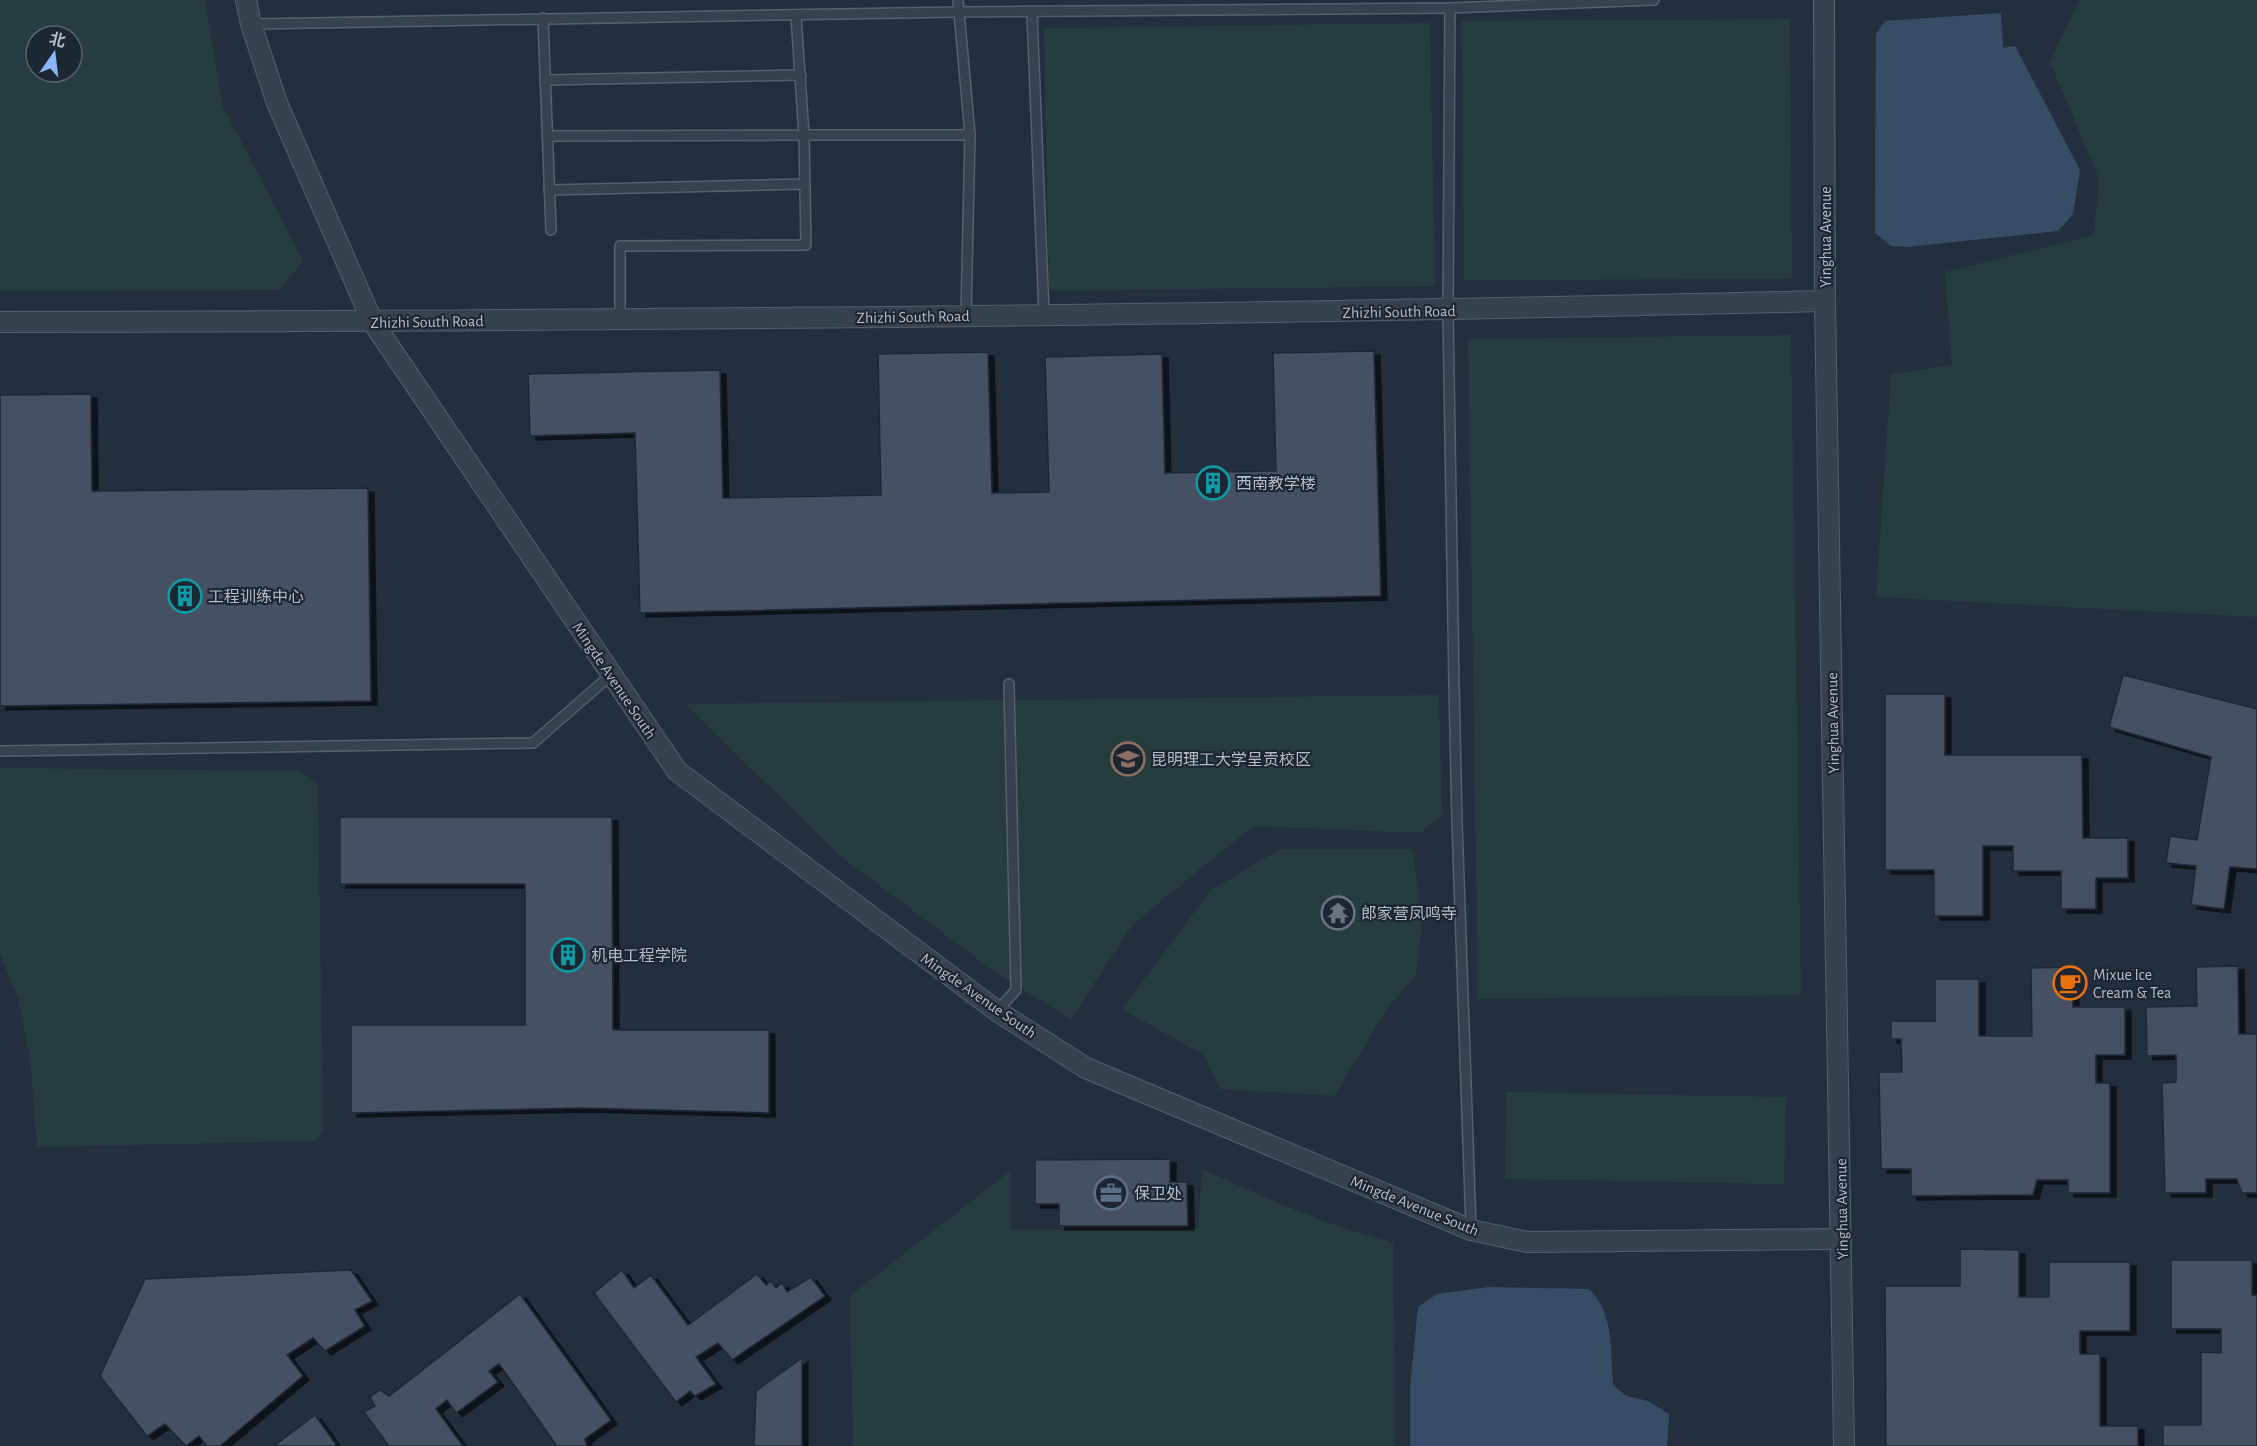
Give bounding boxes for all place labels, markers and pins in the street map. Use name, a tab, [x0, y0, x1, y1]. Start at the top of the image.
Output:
building icon: 西南教学楼	[1195, 465, 1231, 501]
place label: 西南教学楼	[1236, 475, 1316, 492]
building icon: 工程训练中心	[167, 578, 203, 614]
place label: 工程训练中心	[208, 588, 304, 605]
school or university icon: 昆明理工大学呈贡校区	[1110, 741, 1146, 777]
place label: 昆明理工大学呈贡校区	[1151, 751, 1311, 768]
temple icon: 郎家营凤鸣寺	[1320, 895, 1356, 931]
place label: 郎家营凤鸣寺	[1361, 904, 1457, 922]
building icon: 机电工程学院	[550, 937, 586, 973]
place label: 机电工程学院	[591, 947, 687, 964]
cafe icon: Mixue Ice Cream & Tea	[2052, 965, 2088, 1001]
place label: Mixue Ice Cream & Tea	[2093, 967, 2172, 1001]
office icon: 保卫处	[1093, 1175, 1129, 1211]
place label: 保卫处	[1134, 1185, 1182, 1202]

